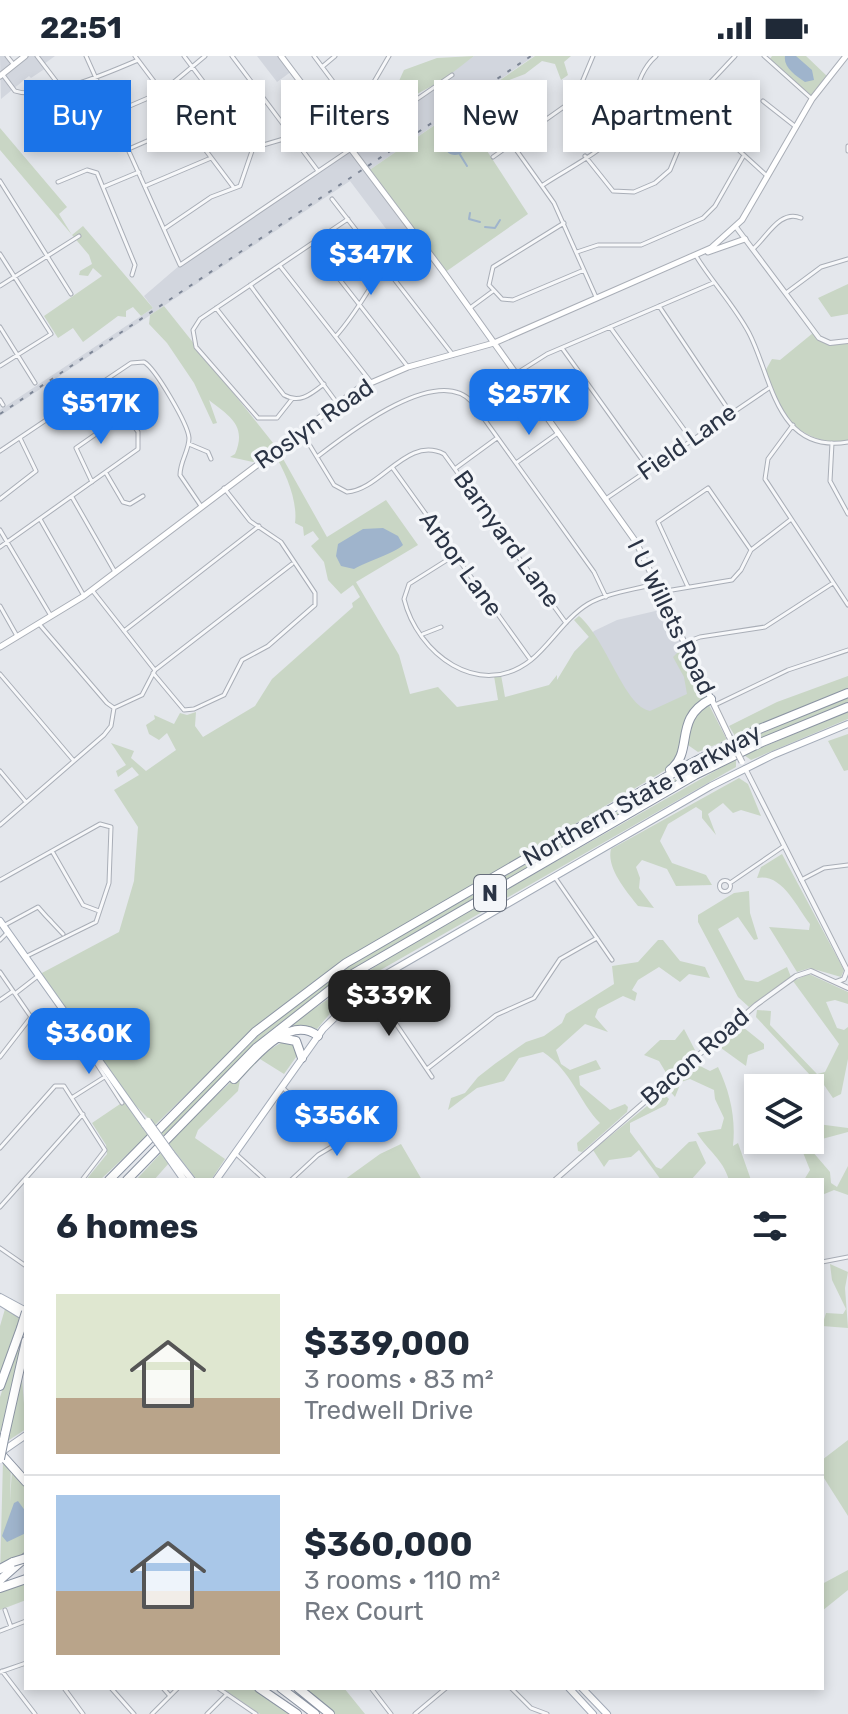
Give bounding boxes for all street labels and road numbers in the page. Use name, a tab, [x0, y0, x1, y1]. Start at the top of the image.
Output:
street label: Roslyn Road	[249, 373, 379, 475]
street label: Field Lane	[632, 398, 742, 486]
street label: Barnyard Lane	[448, 465, 566, 613]
street label: Arbor Lane	[414, 506, 508, 622]
street label: I U Willets Road	[621, 535, 721, 699]
street label: Northern State Parkway	[518, 718, 766, 872]
road number: N	[474, 875, 506, 911]
street label: Bacon Road	[635, 1003, 755, 1111]

